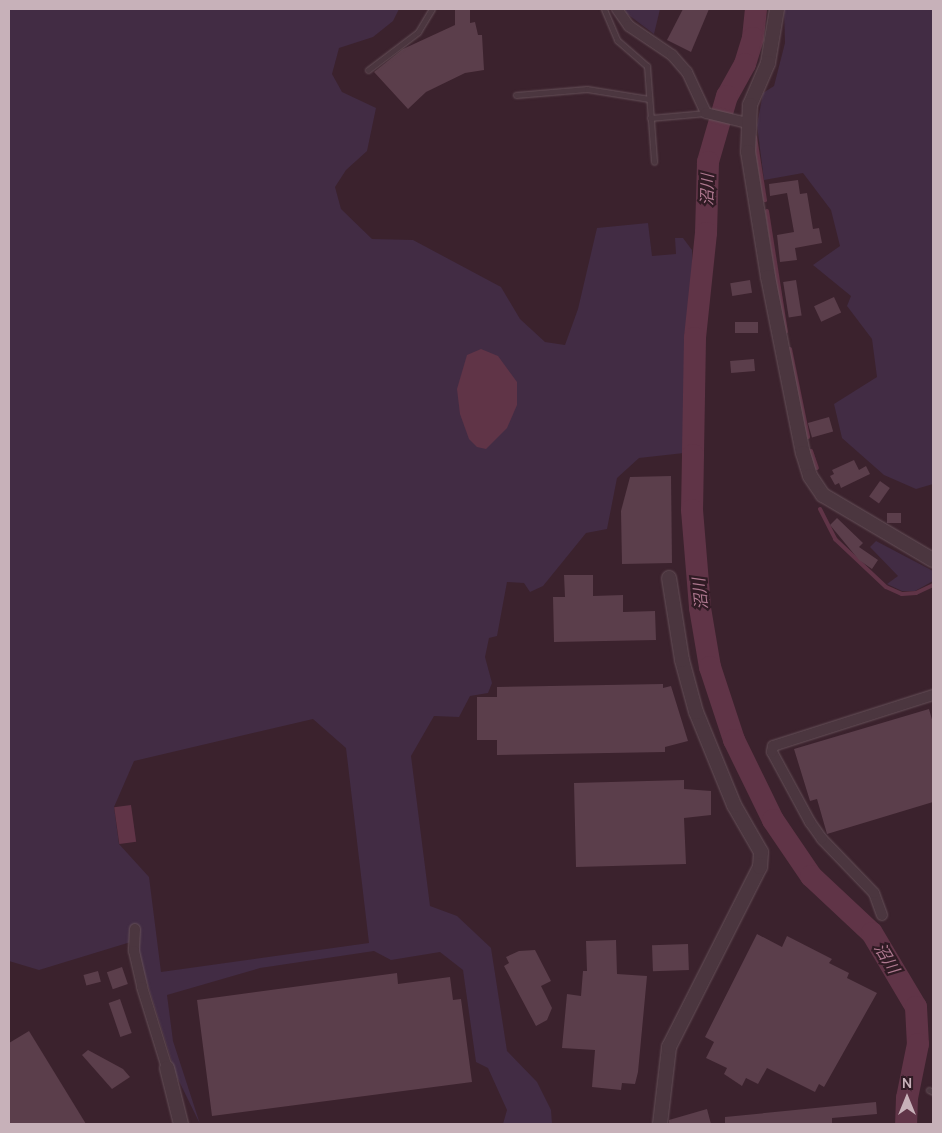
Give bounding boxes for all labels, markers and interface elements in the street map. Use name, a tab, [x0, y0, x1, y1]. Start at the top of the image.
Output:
water label: 沼川	[697, 174, 717, 206]
water label: 沼川	[689, 577, 711, 611]
water label: 沼川	[871, 939, 903, 977]
north arrow	[882, 1073, 932, 1123]
text: N	[902, 1073, 912, 1092]

